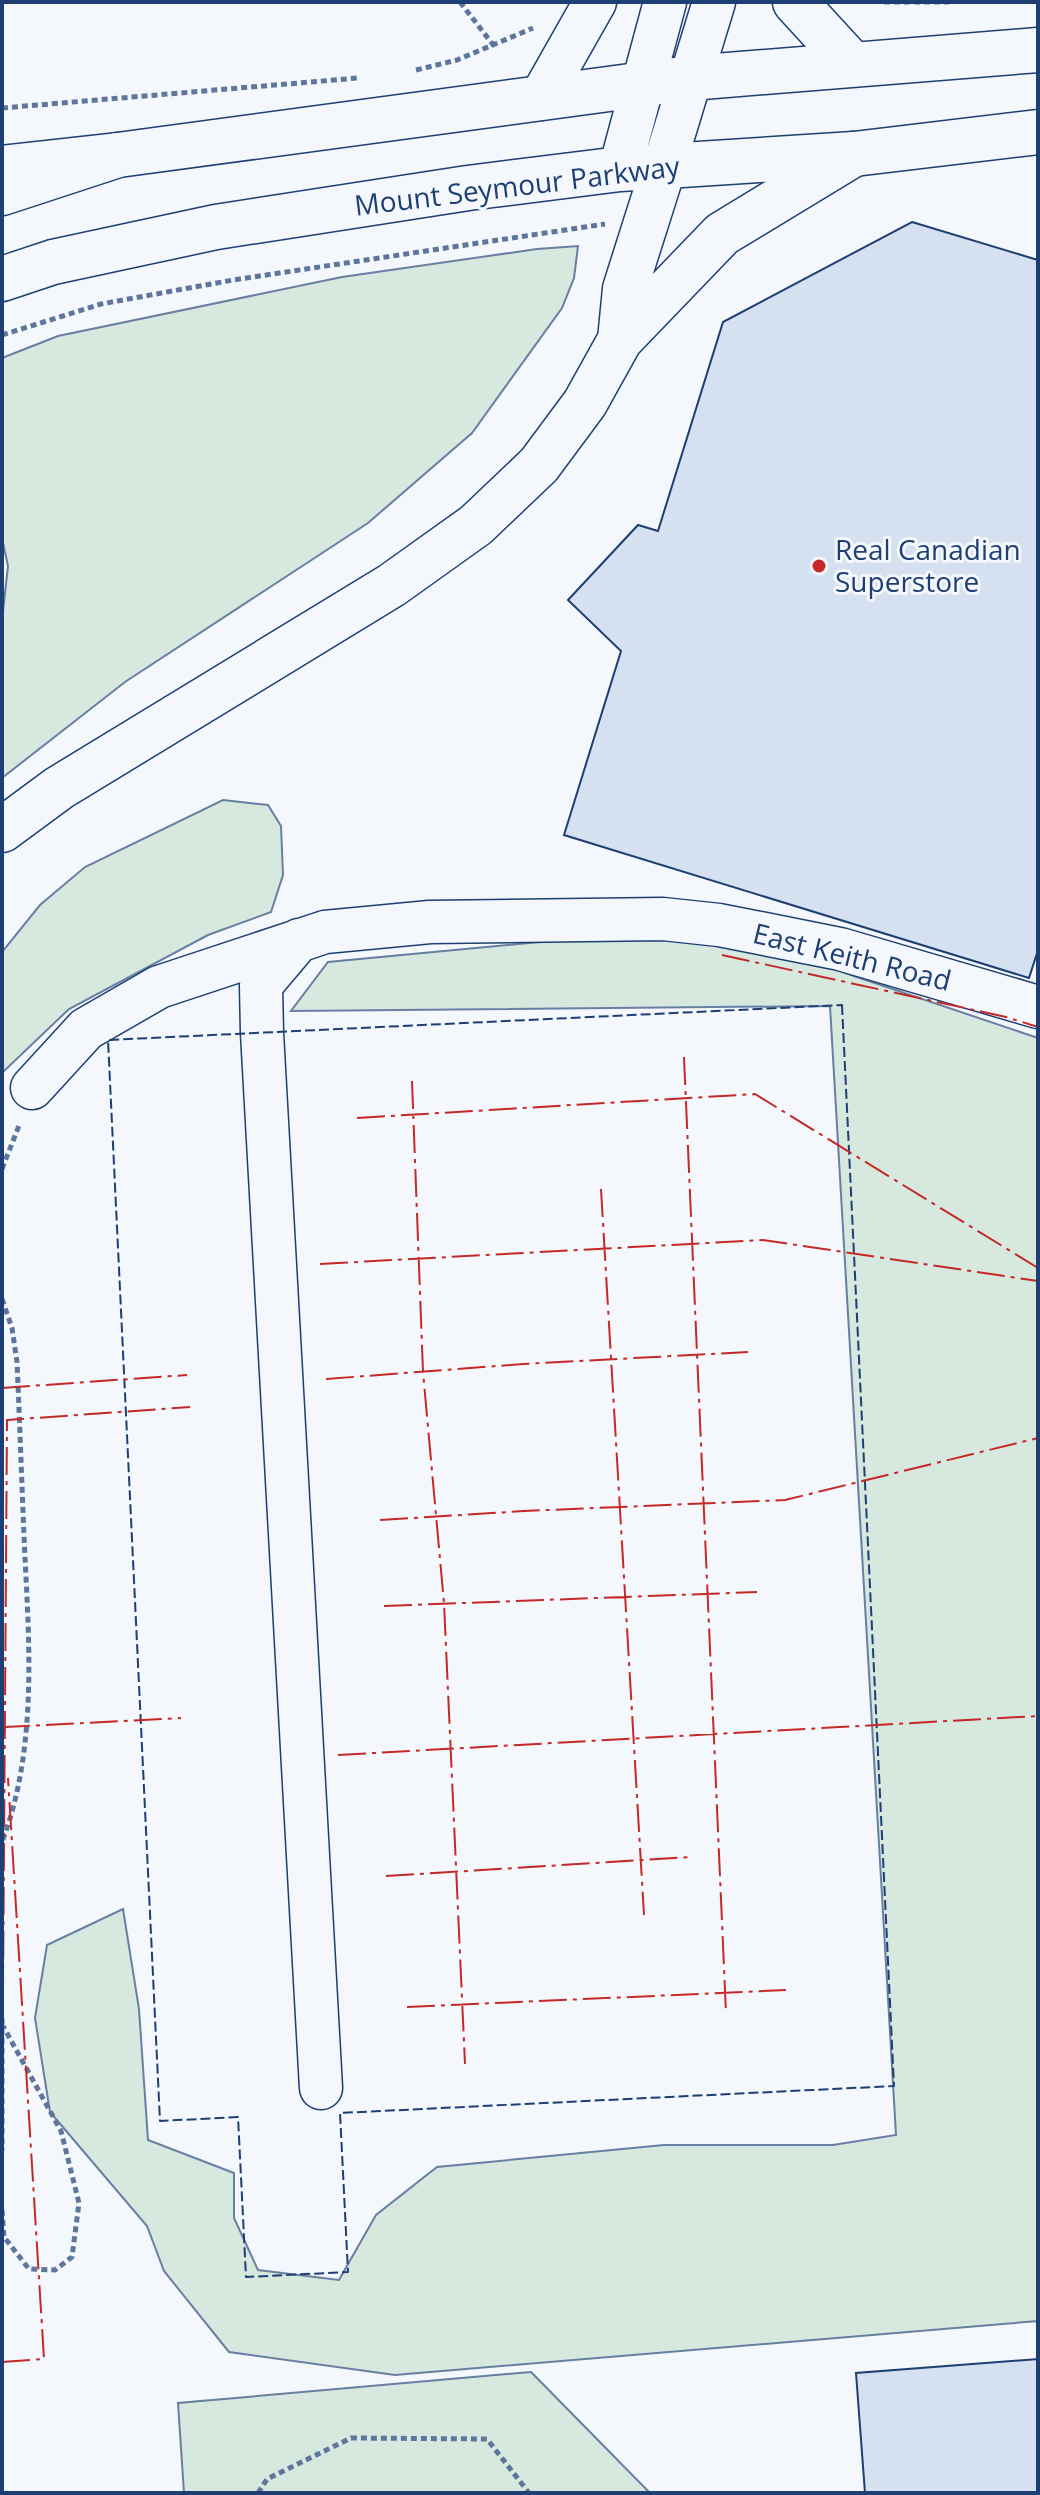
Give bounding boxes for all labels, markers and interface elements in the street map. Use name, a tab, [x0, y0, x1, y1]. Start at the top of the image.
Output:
street label: Mount Seymour Parkway	[352, 146, 683, 224]
place label: Real Canadian Superstore	[835, 530, 1021, 600]
marker: Real Canadian Superstore	[810, 557, 828, 575]
street label: East Keith Road	[749, 913, 955, 999]

